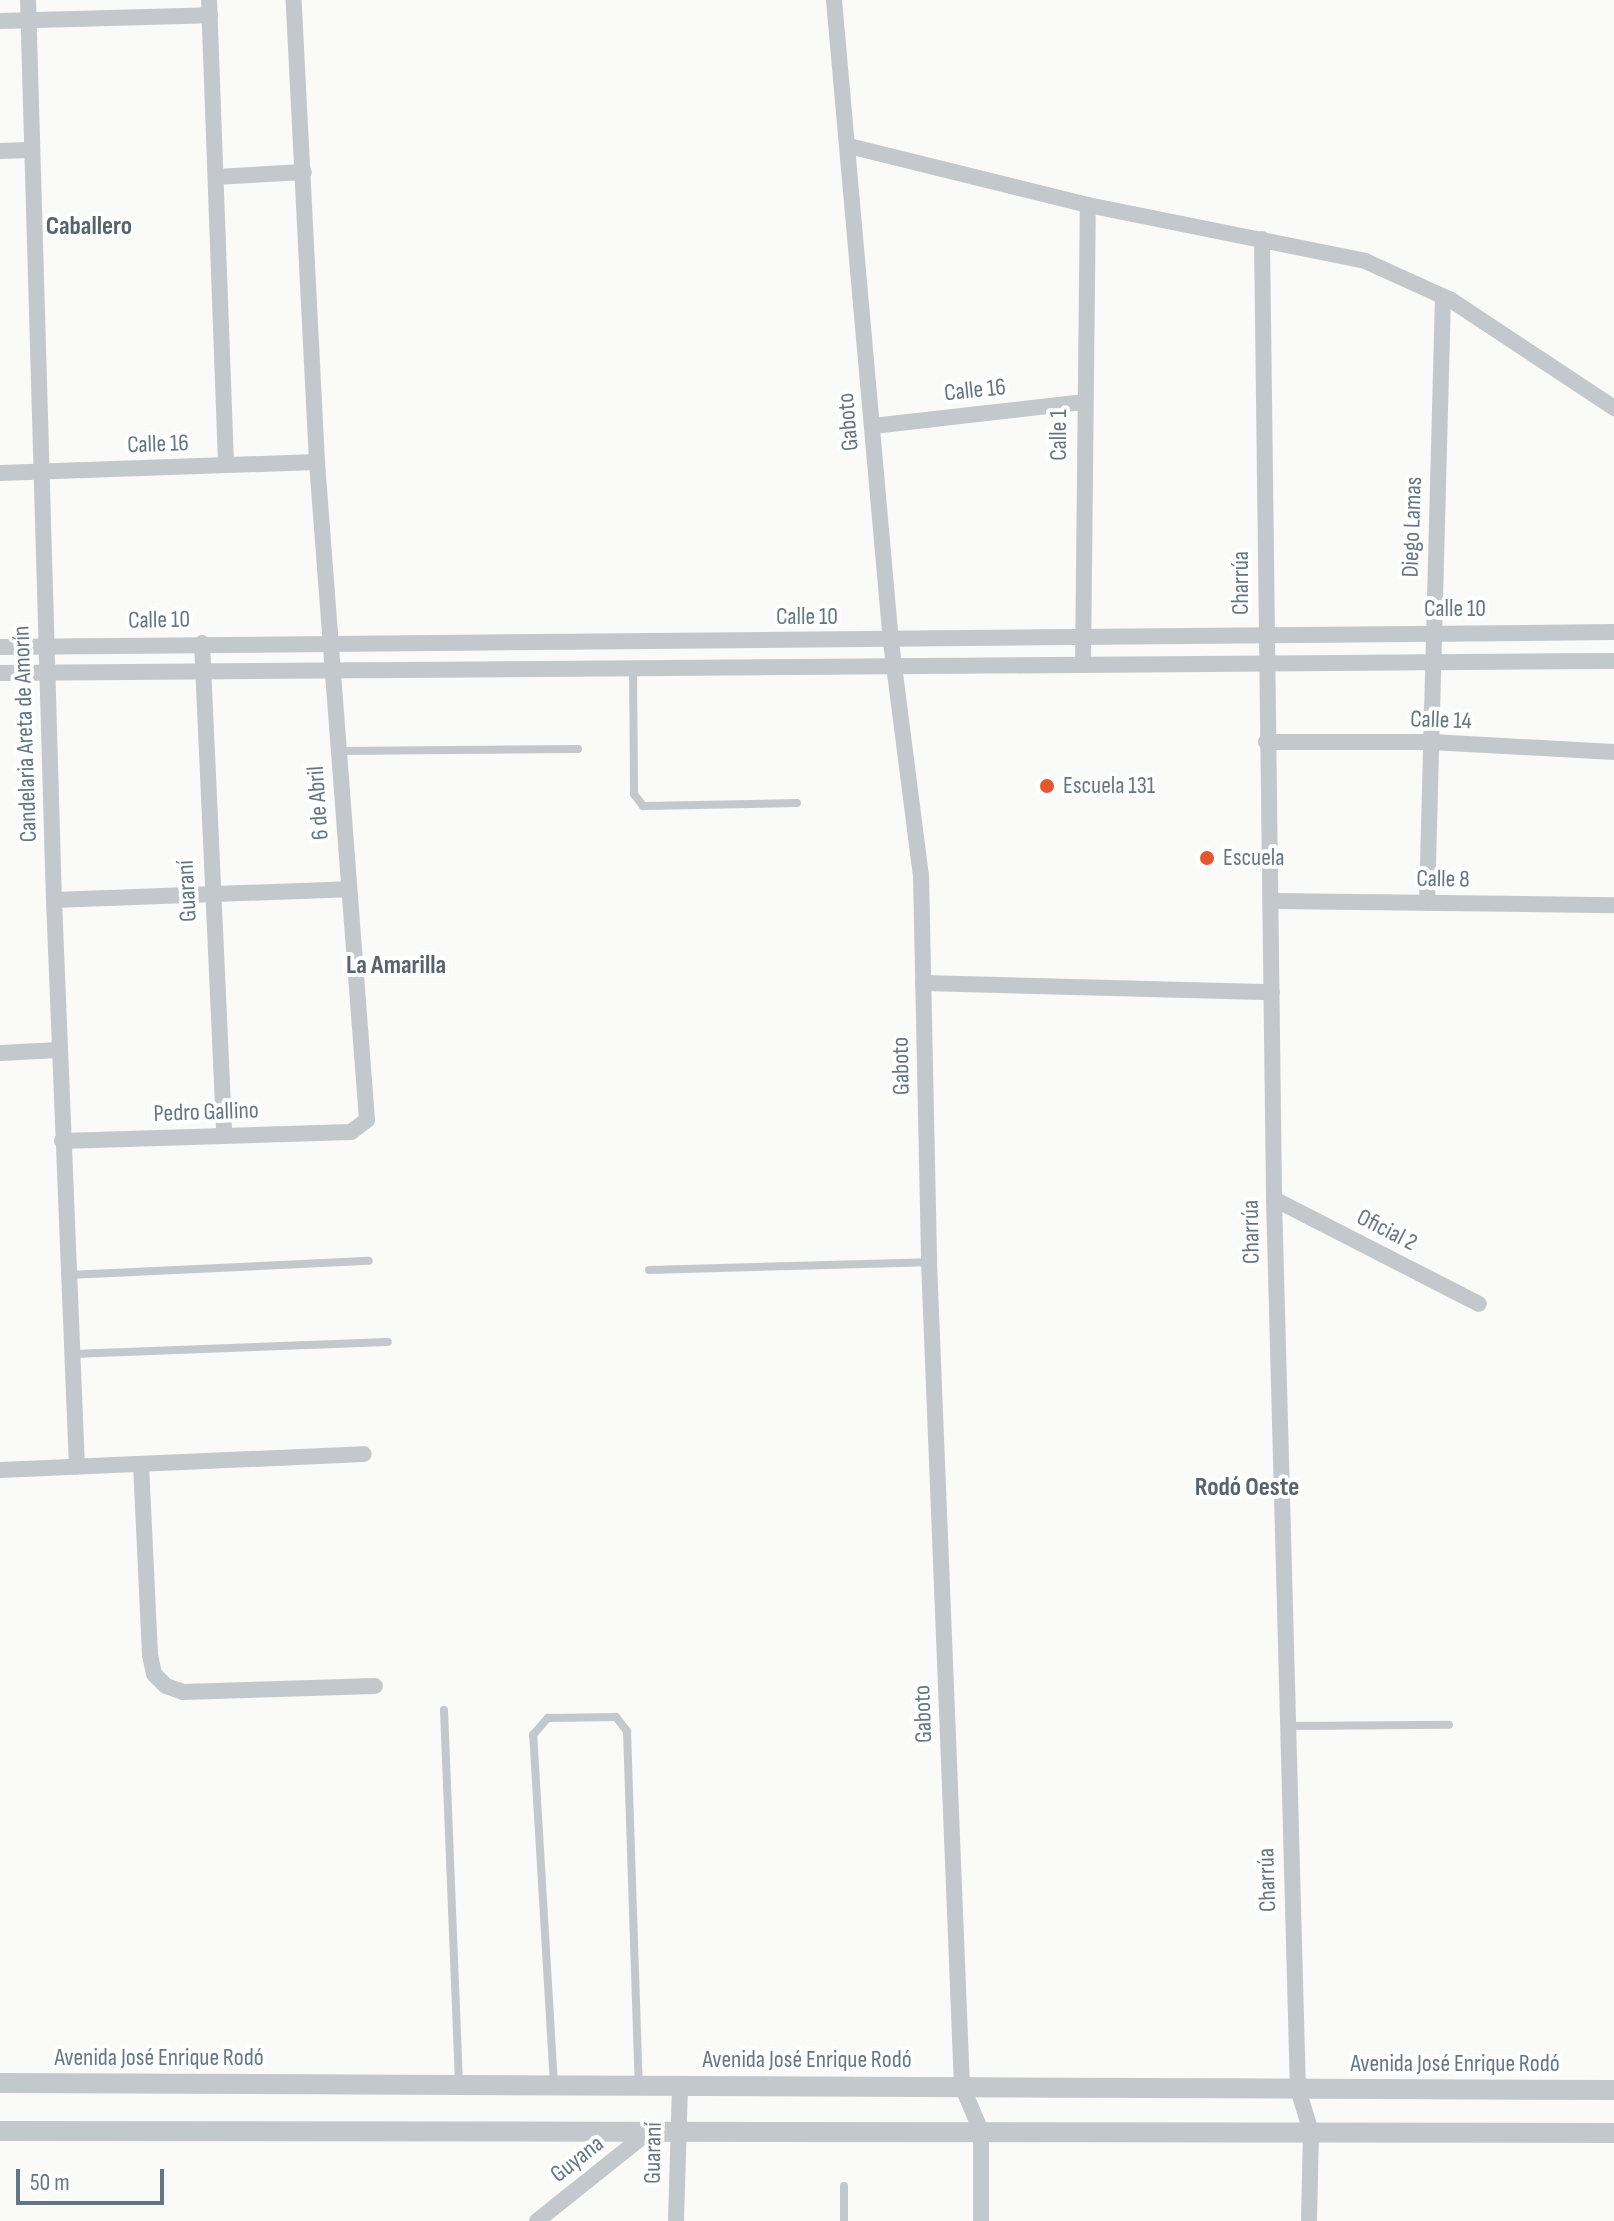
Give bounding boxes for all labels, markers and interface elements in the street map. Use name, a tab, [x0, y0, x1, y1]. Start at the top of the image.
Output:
district label: Caballero	[46, 211, 132, 243]
street label: Calle 16	[943, 372, 1007, 408]
street label: Gaboto	[831, 392, 865, 452]
street label: Calle 1	[1045, 409, 1073, 461]
street label: Calle 16	[127, 429, 189, 459]
street label: Diego Lamas	[1396, 476, 1428, 578]
street label: Charrúa	[1227, 551, 1255, 615]
street label: Calle 10	[1424, 595, 1486, 623]
street label: Calle 10	[776, 603, 838, 631]
street label: Calle 10	[128, 605, 190, 635]
street label: Candelaria Areta de Amorín	[7, 625, 43, 843]
street label: Calle 14	[1410, 705, 1472, 735]
street label: 6 de Abril	[301, 765, 335, 841]
place label: Escuela 131	[1063, 772, 1155, 800]
marker: Escuela 131	[1038, 777, 1056, 795]
place label: Escuela	[1223, 844, 1284, 872]
marker: Escuela	[1198, 849, 1216, 867]
street label: Guaraní	[171, 859, 203, 923]
street label: Calle 8	[1416, 864, 1470, 894]
district label: La Amarilla	[346, 950, 446, 982]
street label: Gaboto	[886, 1037, 916, 1095]
street label: Pedro Gallino	[153, 1096, 259, 1128]
street label: Charrúa	[1236, 1200, 1266, 1264]
street label: Oficial 2	[1352, 1203, 1422, 1257]
district label: Rodó Oeste	[1195, 1472, 1299, 1504]
street label: Gaboto	[908, 1684, 938, 1744]
street label: Charrúa	[1251, 1847, 1283, 1913]
street label: Avenida José Enrique Rodó	[54, 2044, 264, 2072]
street label: Avenida José Enrique Rodó	[702, 2046, 912, 2074]
street label: Avenida José Enrique Rodó	[1350, 2050, 1560, 2078]
street label: Guaraní	[638, 2122, 668, 2184]
street label: Guyana	[545, 2129, 609, 2189]
scale bar	[20, 2153, 168, 2203]
text: 50 m	[30, 2168, 70, 2197]

